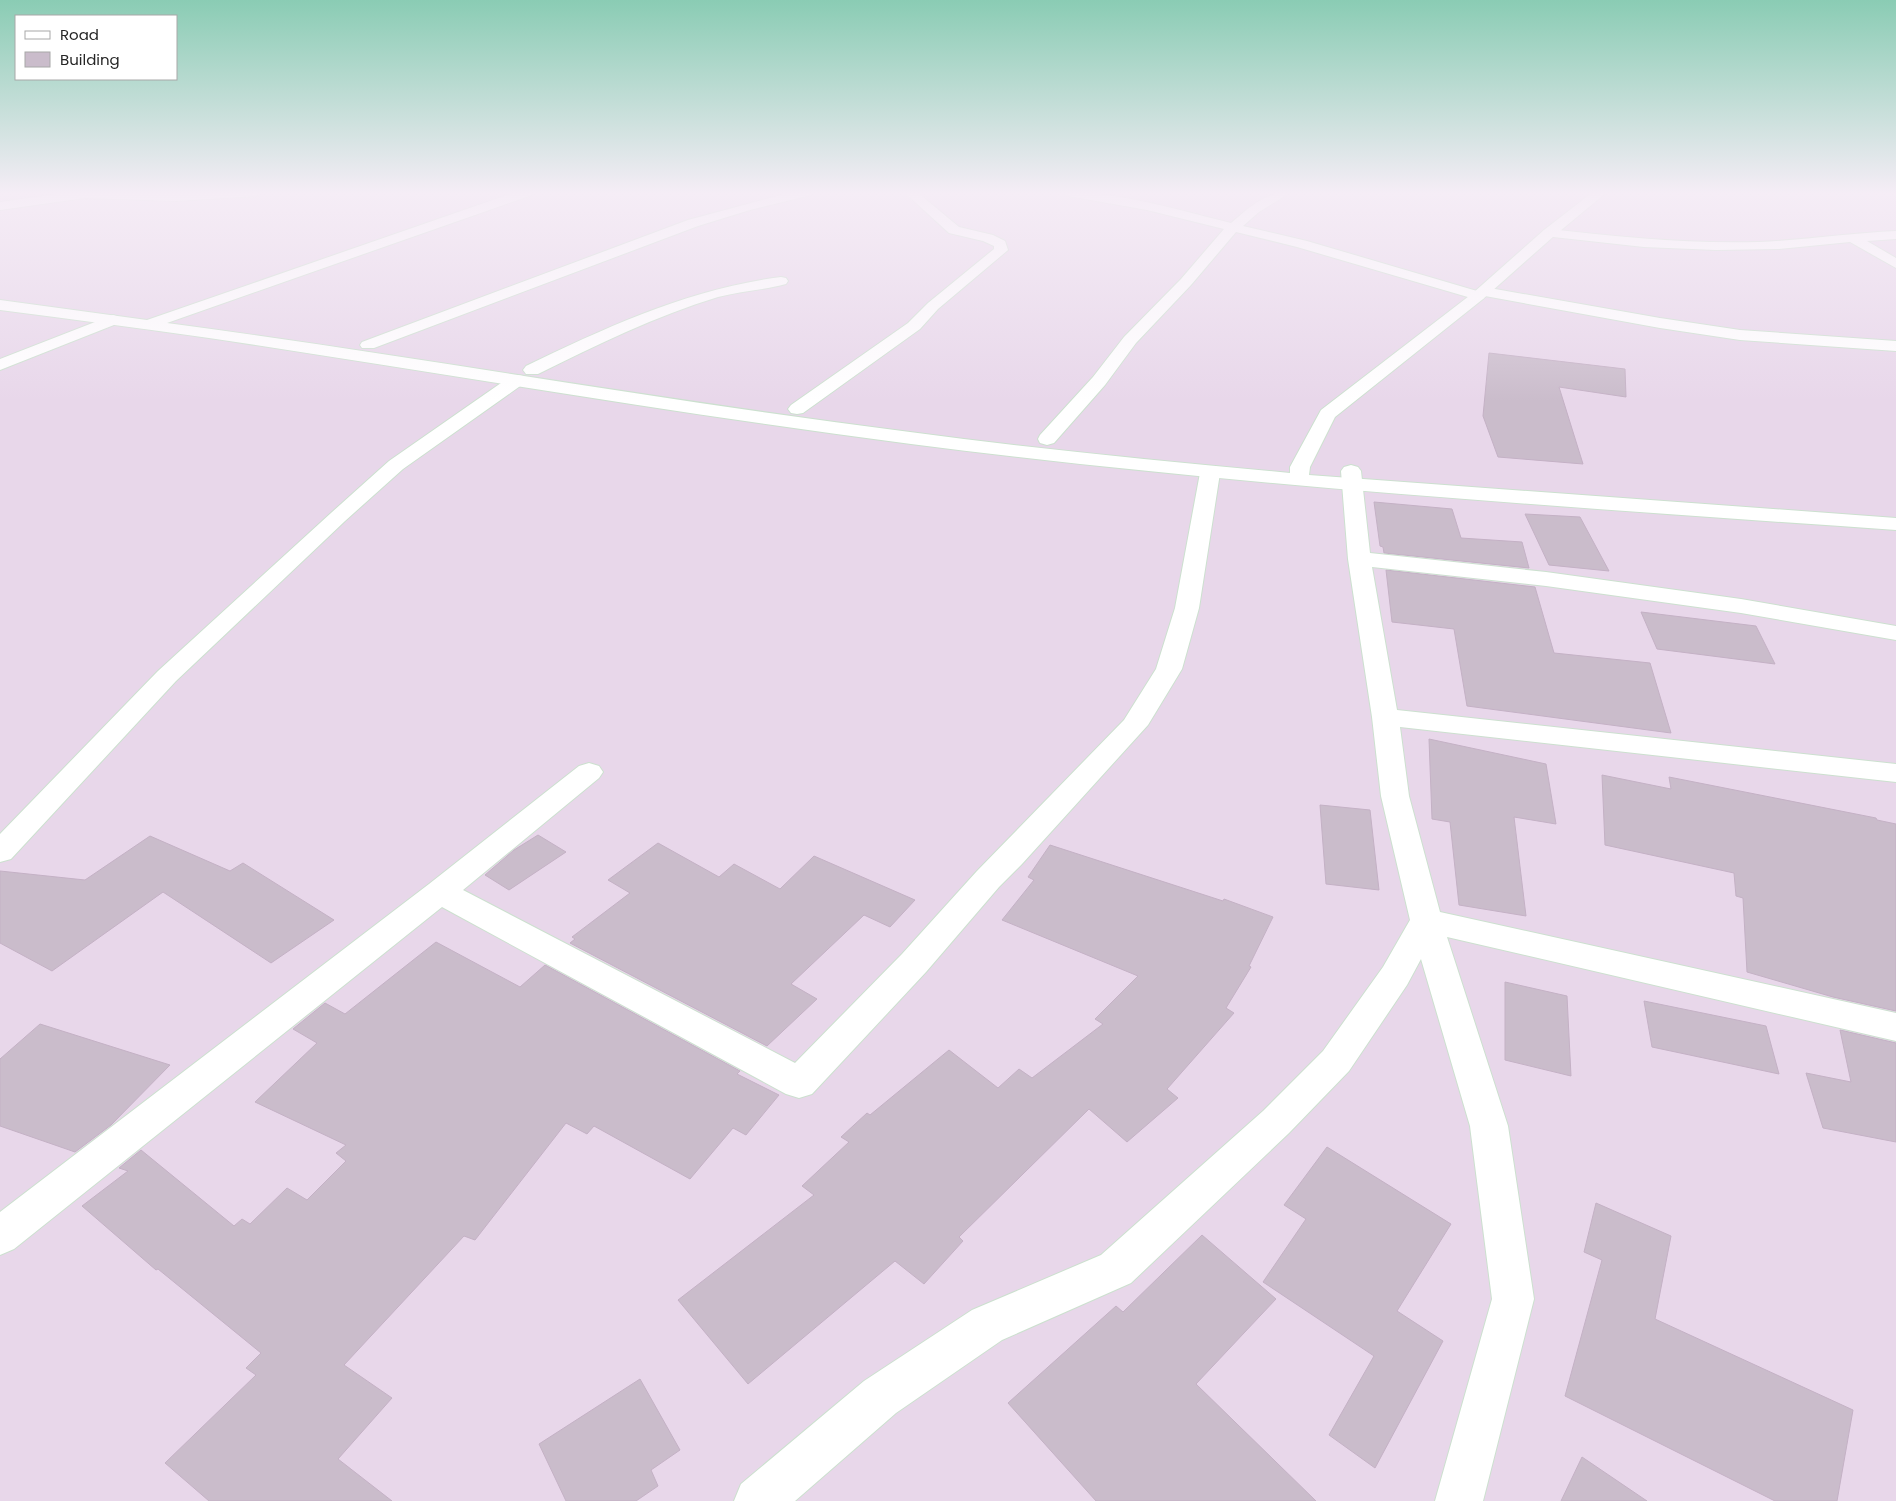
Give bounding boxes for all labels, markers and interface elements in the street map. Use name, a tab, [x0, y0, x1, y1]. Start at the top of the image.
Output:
legend	[15, 15, 178, 80]
text: Road	[60, 24, 99, 45]
text: Building	[60, 49, 120, 70]

